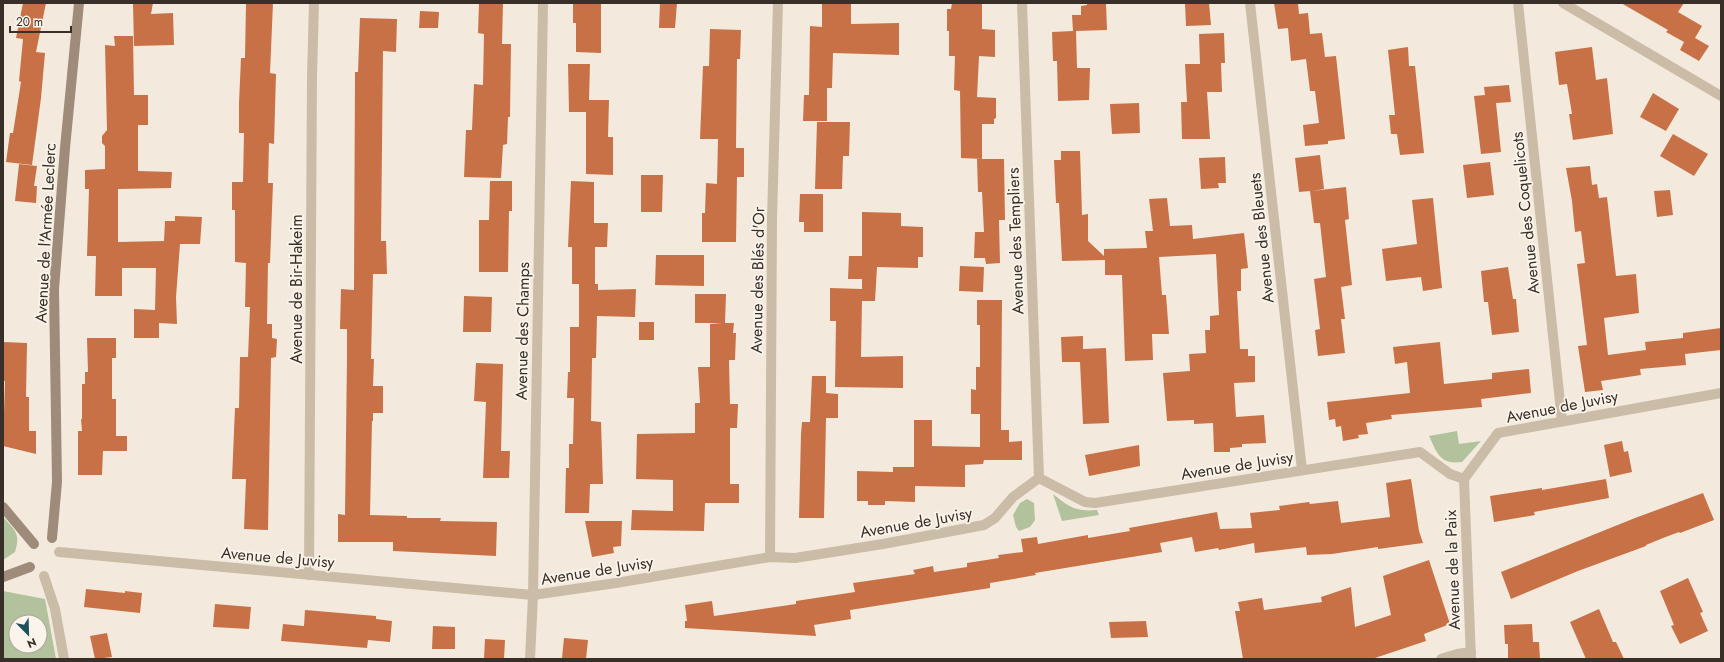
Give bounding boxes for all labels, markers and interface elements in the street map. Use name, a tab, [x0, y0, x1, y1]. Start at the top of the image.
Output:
scale bar	[10, 8, 71, 34]
text: 20 m	[16, 13, 43, 31]
street label: Avenue des Coquelicots	[1506, 131, 1545, 295]
street label: Avenue de l'Armée Leclerc	[29, 142, 62, 324]
street label: Avenue des Templiers	[1001, 167, 1030, 315]
street label: Avenue des Bleuets	[1243, 172, 1280, 304]
street label: Avenue des Blés d'Or	[745, 206, 770, 354]
street label: Avenue de Bir-Hakeim	[285, 214, 308, 364]
street label: Avenue des Champs	[510, 262, 535, 400]
street label: Avenue de Juvisy	[1504, 384, 1621, 429]
street label: Avenue de Juvisy	[1179, 445, 1296, 486]
street label: Avenue de Juvisy	[858, 501, 975, 544]
street label: Avenue de la Paix	[1439, 509, 1466, 630]
street label: Avenue de Juvisy	[220, 541, 337, 574]
street label: Avenue de Juvisy	[539, 550, 656, 591]
north arrow	[8, 614, 48, 654]
text: N	[25, 634, 39, 652]

